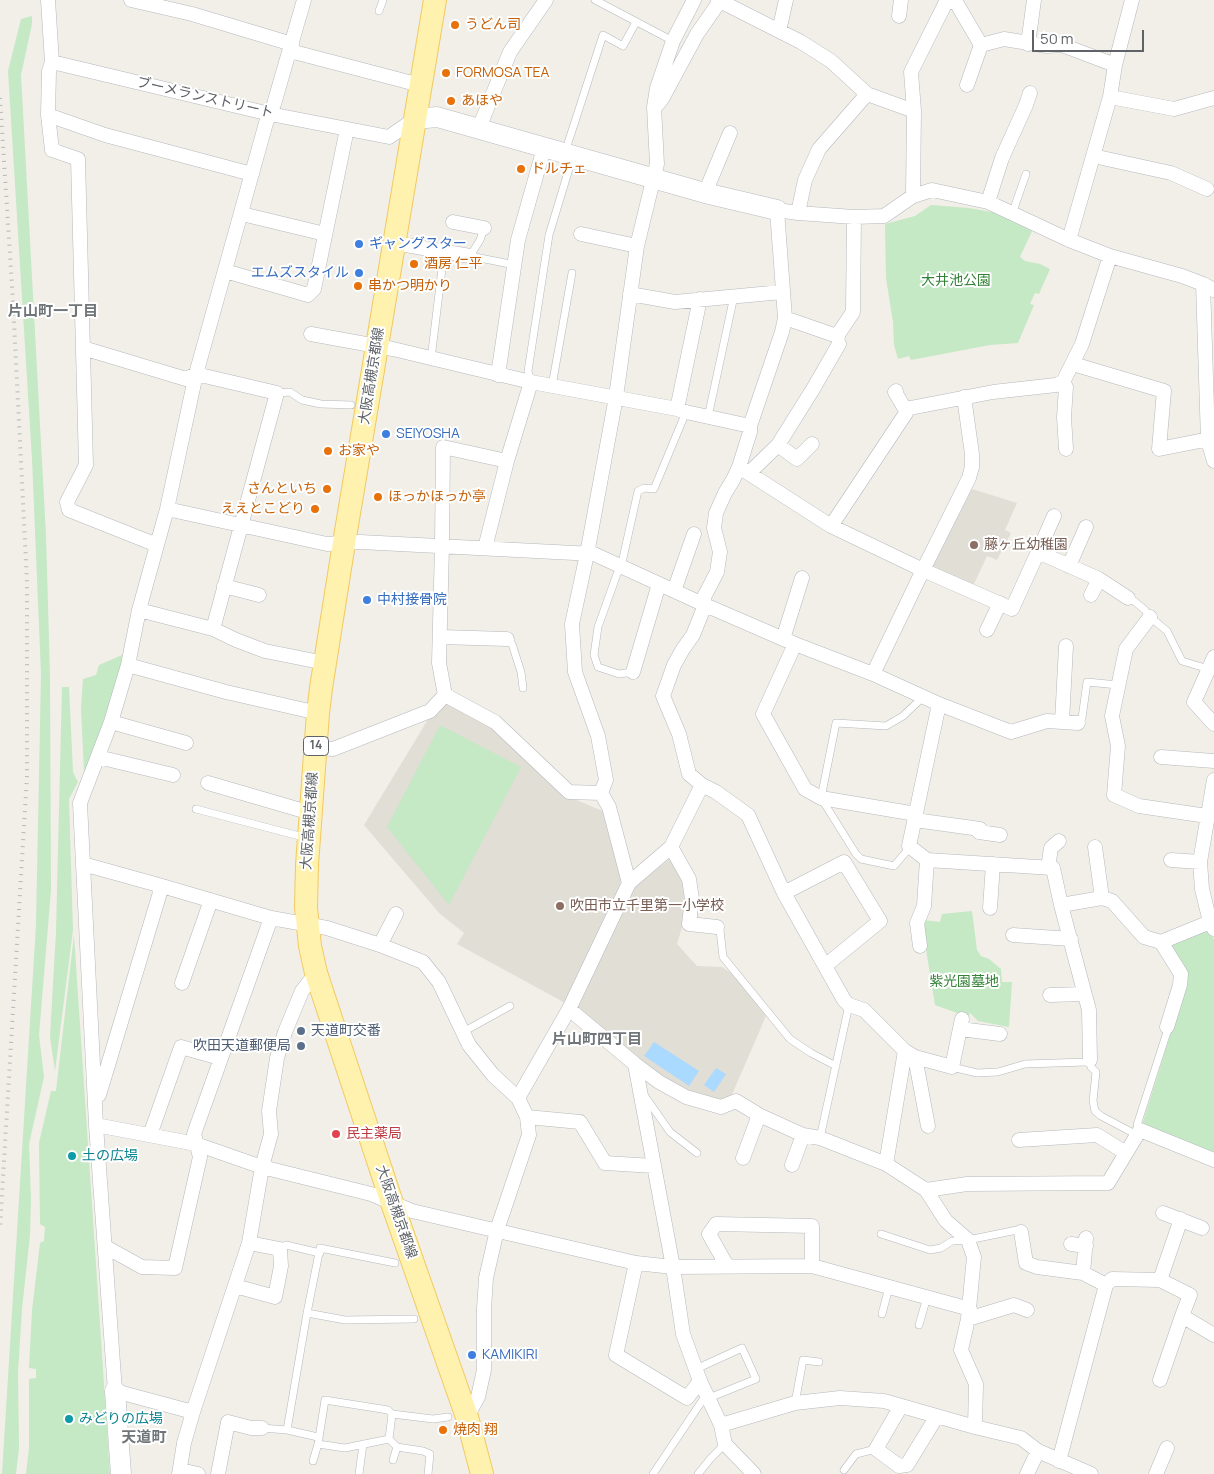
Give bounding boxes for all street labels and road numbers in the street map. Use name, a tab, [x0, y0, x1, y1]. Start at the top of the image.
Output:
street label: ブーメランストリート	[135, 74, 275, 122]
street label: 大阪高槻京都線	[356, 326, 388, 426]
road number: 14	[304, 736, 328, 756]
street label: 大阪高槻京都線	[298, 772, 322, 870]
street label: 大阪高槻京都線	[372, 1163, 420, 1261]

